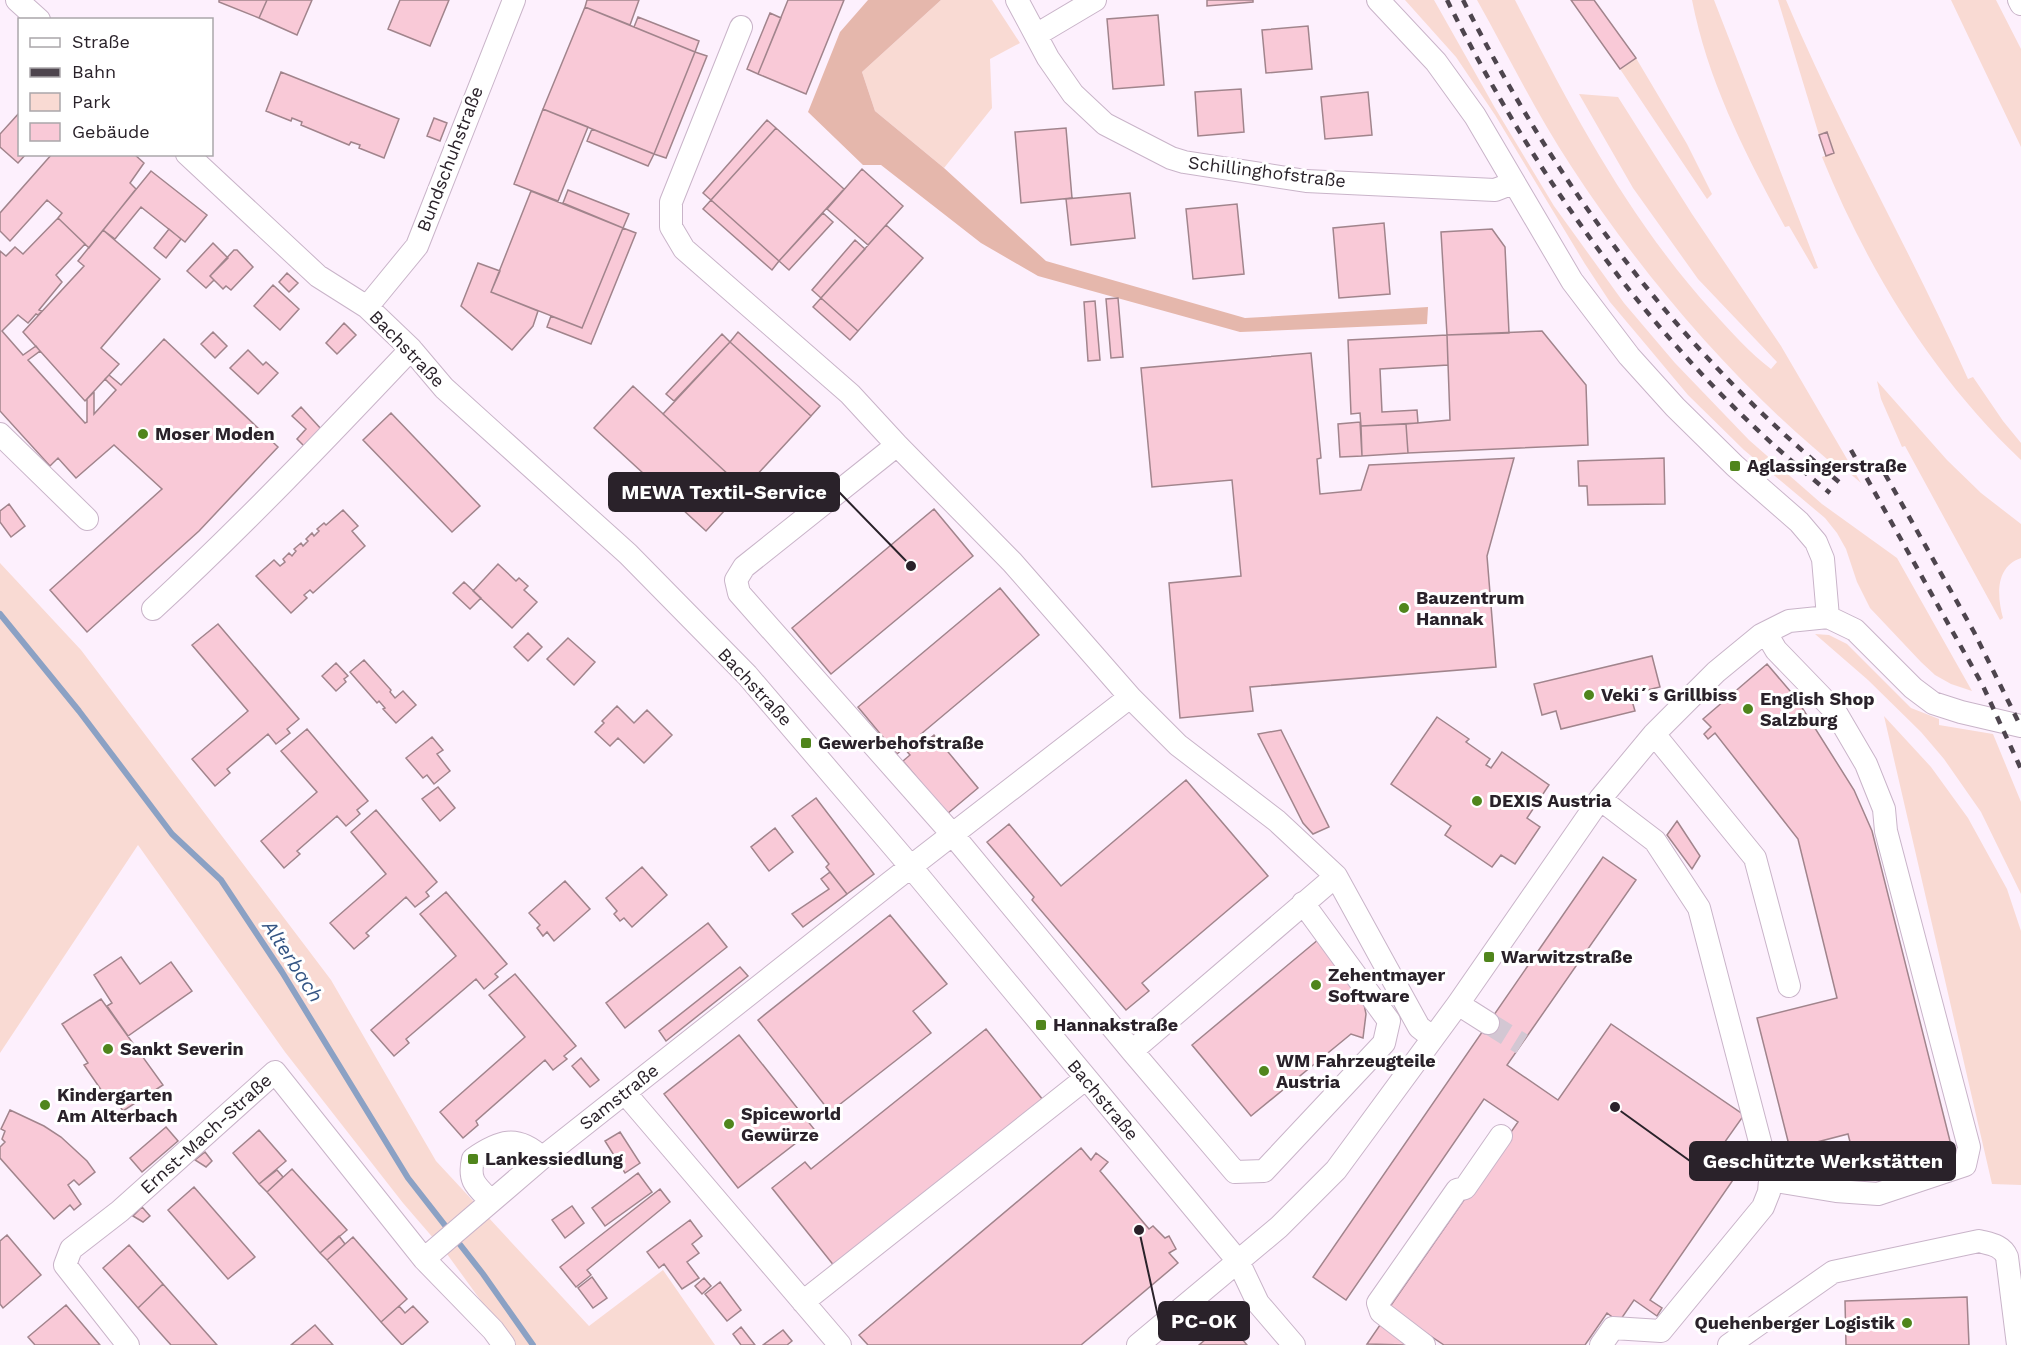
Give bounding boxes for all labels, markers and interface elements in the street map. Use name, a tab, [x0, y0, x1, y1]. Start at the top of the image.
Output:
legend	[18, 18, 213, 156]
text: Straße	[72, 31, 130, 52]
text: Bahn	[72, 61, 116, 82]
street label: Bundschuhstraße	[412, 83, 487, 234]
text: Park	[72, 91, 111, 112]
text: Gebäude	[72, 121, 150, 142]
street label: Schillinghofstraße	[1187, 151, 1347, 192]
street label: Bachstraße	[365, 306, 449, 392]
place label: Moser Moden	[155, 423, 275, 444]
marker: Moser Moden	[136, 427, 150, 441]
place label: Aglassingerstraße	[1747, 455, 1907, 476]
marker: Aglassingerstraße	[1728, 459, 1742, 473]
callout: MEWA Textil-Service	[609, 473, 839, 511]
text: MEWA Textil-Service	[621, 480, 827, 504]
place label: Bauzentrum Hannak	[1416, 587, 1524, 629]
marker: Bauzentrum Hannak	[1397, 601, 1411, 615]
street label: Bachstraße	[714, 643, 797, 730]
place label: Veki´s Grillbiss	[1601, 684, 1737, 705]
marker: Veki´s Grillbiss	[1582, 688, 1596, 702]
place label: English Shop Salzburg	[1760, 688, 1874, 730]
marker: English Shop Salzburg	[1741, 702, 1755, 716]
place label: Gewerbehofstraße	[818, 732, 984, 753]
marker: Gewerbehofstraße	[799, 736, 813, 750]
place label: DEXIS Austria	[1489, 790, 1612, 811]
marker: DEXIS Austria	[1470, 794, 1484, 808]
water label: Alterbach	[257, 915, 328, 1007]
place label: Warwitzstraße	[1501, 946, 1633, 967]
marker: Warwitzstraße	[1482, 950, 1496, 964]
place label: Zehentmayer Software	[1328, 964, 1445, 1006]
marker: Zehentmayer Software	[1309, 978, 1323, 992]
place label: Hannakstraße	[1053, 1014, 1178, 1035]
marker: Hannakstraße	[1034, 1018, 1048, 1032]
place label: Sankt Severin	[120, 1038, 244, 1059]
marker: Sankt Severin	[101, 1042, 115, 1056]
place label: WM Fahrzeugteile Austria	[1276, 1050, 1436, 1092]
street label: Bachstraße	[1064, 1055, 1143, 1144]
street label: Samstraße	[575, 1059, 662, 1134]
marker: WM Fahrzeugteile Austria	[1257, 1064, 1271, 1078]
street label: Ernst-Mach-Straße	[136, 1069, 276, 1198]
place label: Kindergarten Am Alterbach	[57, 1084, 178, 1126]
marker: Kindergarten Am Alterbach	[38, 1098, 52, 1112]
place label: Spiceworld Gewürze	[741, 1103, 841, 1145]
marker: Spiceworld Gewürze	[722, 1117, 736, 1131]
callout: Geschützte Werkstätten	[1690, 1142, 1955, 1180]
place label: Lankessiedlung	[485, 1148, 624, 1169]
text: Geschützte Werkstätten	[1703, 1149, 1943, 1173]
marker: Lankessiedlung	[466, 1152, 480, 1166]
callout: PC-OK	[1159, 1302, 1249, 1340]
text: PC-OK	[1171, 1309, 1237, 1333]
place label: Quehenberger Logistik	[1694, 1312, 1896, 1333]
marker: Quehenberger Logistik	[1900, 1316, 1914, 1330]

